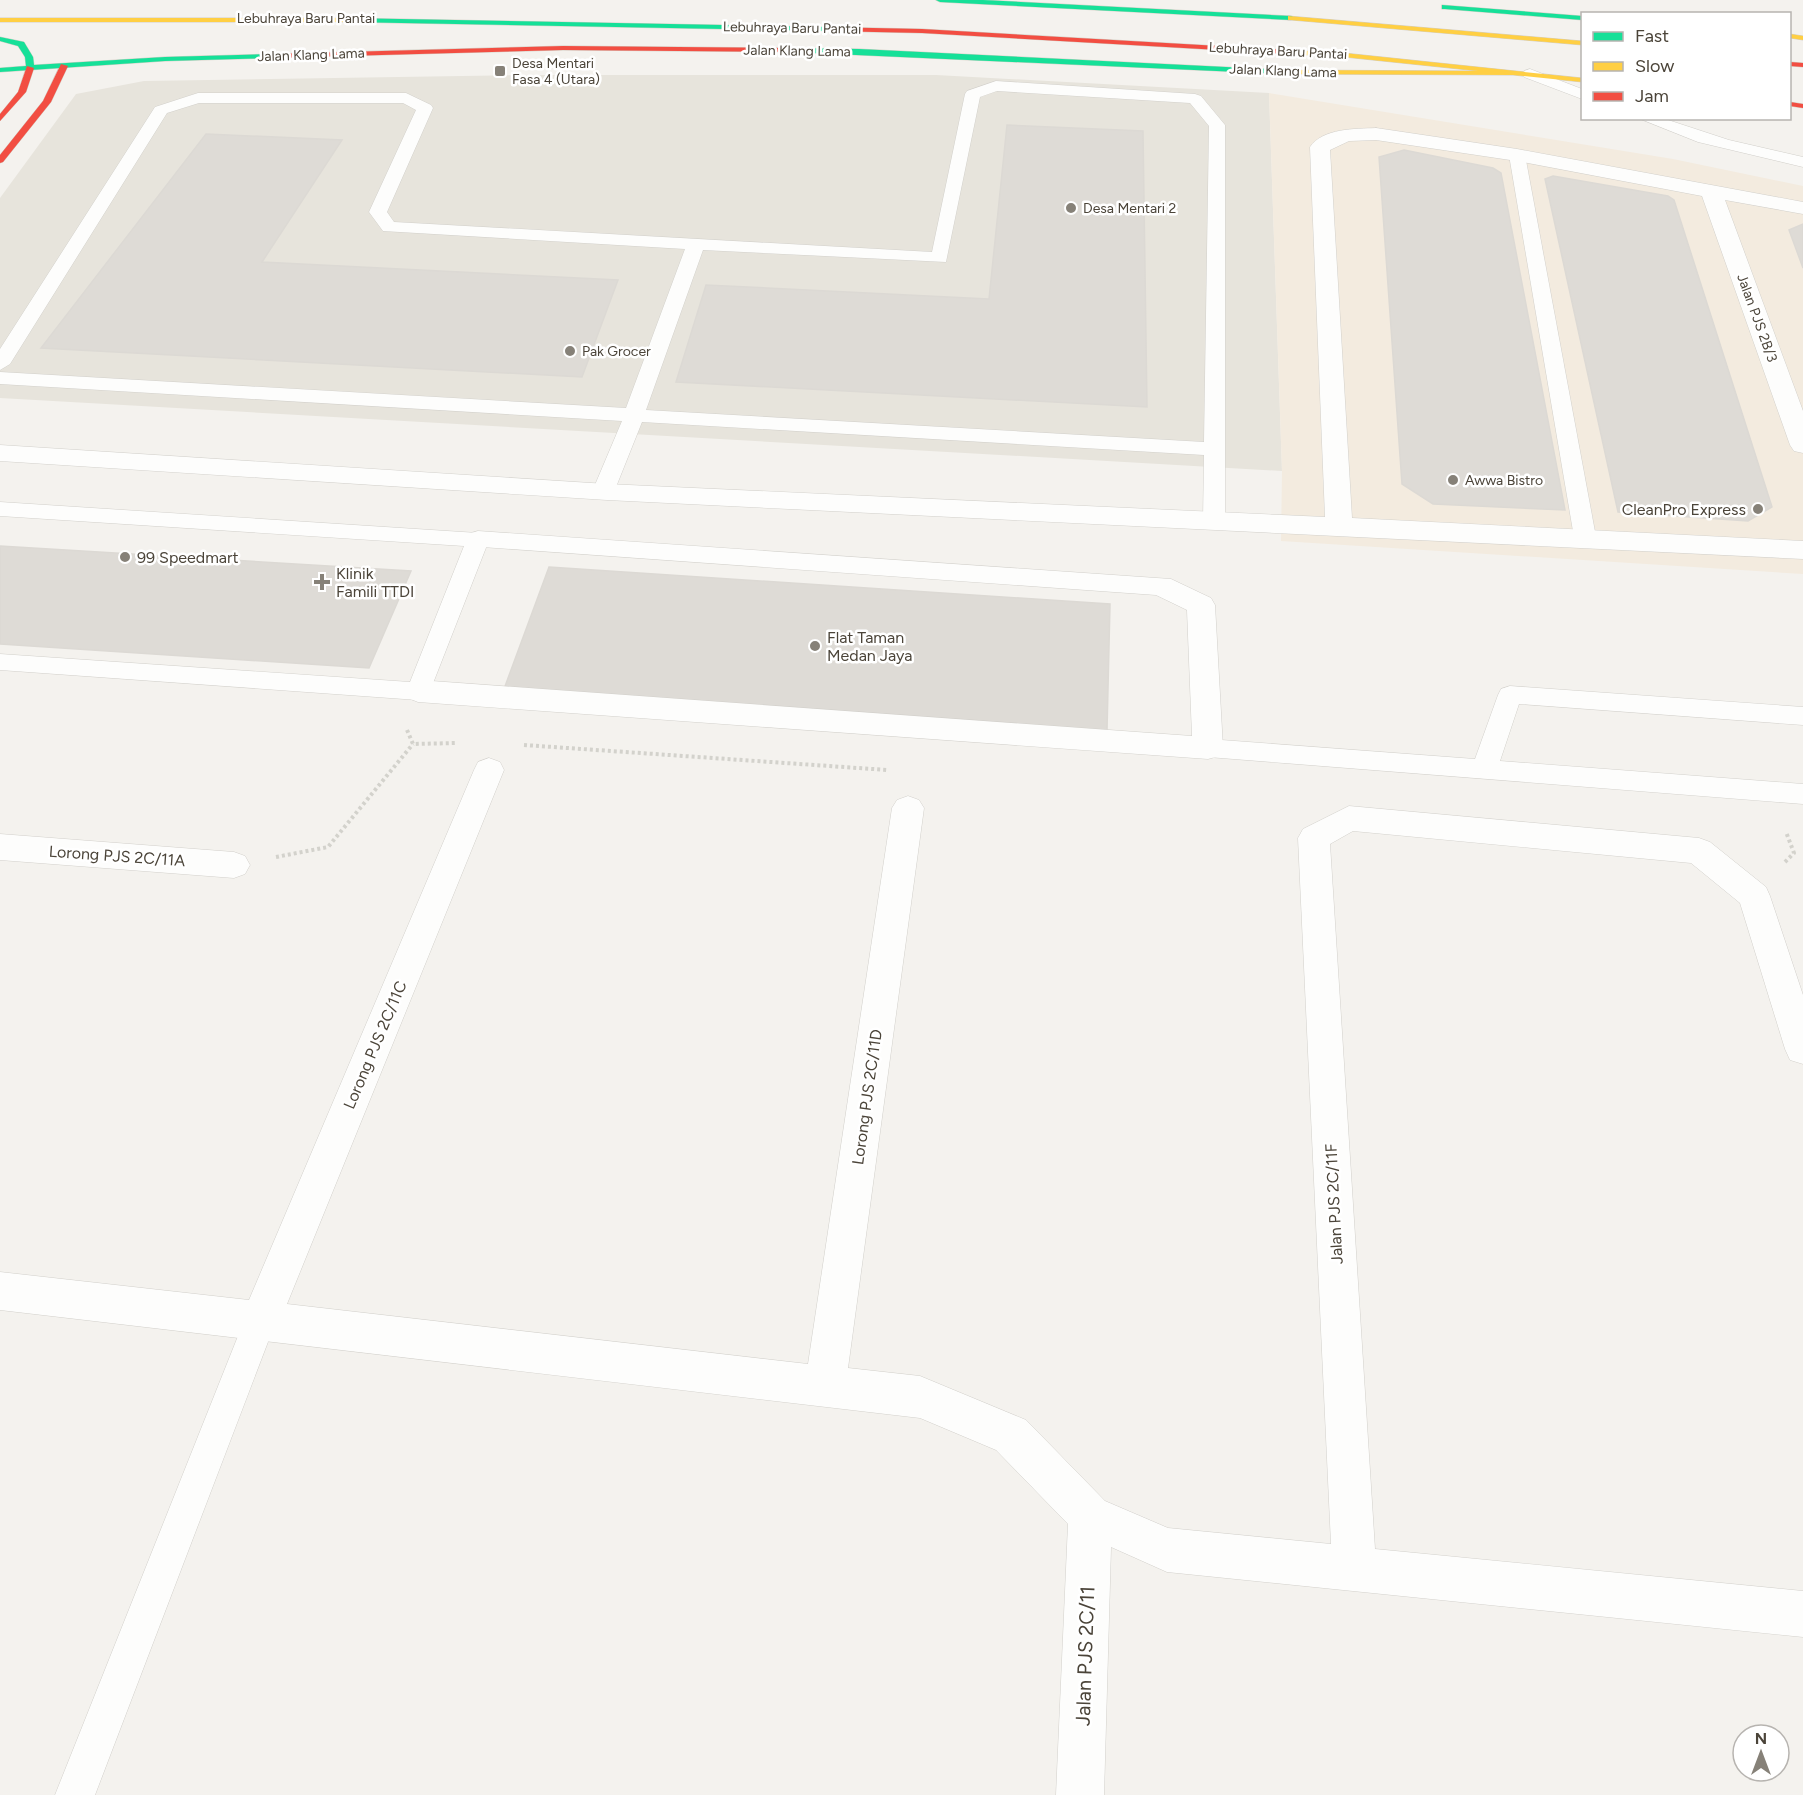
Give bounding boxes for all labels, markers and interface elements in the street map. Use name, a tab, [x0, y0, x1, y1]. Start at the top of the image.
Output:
street label: Lebuhraya Baru Pantai	[237, 10, 375, 27]
legend	[1581, 12, 1791, 120]
street label: Lebuhraya Baru Pantai	[723, 18, 861, 38]
text: Fast	[1635, 25, 1669, 47]
street label: Lebuhraya Baru Pantai	[1208, 39, 1348, 63]
street label: Jalan Klang Lama	[743, 42, 851, 60]
street label: Jalan Klang Lama	[257, 45, 365, 65]
place label: Desa Mentari Fasa 4 (Utara)	[512, 55, 600, 88]
text: Slow	[1635, 55, 1674, 77]
street label: Jalan Klang Lama	[1229, 61, 1337, 81]
marker: Desa Mentari Fasa 4 (Utara)	[493, 64, 507, 78]
text: Jam	[1635, 85, 1669, 107]
place label: Desa Mentari 2	[1083, 200, 1176, 217]
marker: Desa Mentari 2	[1064, 201, 1078, 215]
street label: Jalan PJS 2B/3	[1733, 272, 1781, 364]
place label: Pak Grocer	[582, 343, 651, 360]
marker: Pak Grocer	[563, 344, 577, 358]
place label: Awwa Bistro	[1465, 472, 1543, 489]
marker: Awwa Bistro	[1446, 473, 1460, 487]
place label: CleanPro Express	[1622, 500, 1746, 519]
marker: CleanPro Express	[1751, 502, 1765, 516]
place label: 99 Speedmart	[137, 548, 238, 567]
marker: 99 Speedmart	[118, 550, 132, 564]
place label: Klinik Famili TTDI	[336, 564, 414, 601]
marker: Klinik Famili TTDI	[313, 573, 331, 591]
place label: Flat Taman Medan Jaya	[827, 628, 912, 665]
marker: Flat Taman Medan Jaya	[808, 639, 822, 653]
street label: Lorong PJS 2C/11A	[48, 842, 186, 870]
street label: Lorong PJS 2C/11C	[339, 978, 411, 1112]
street label: Lorong PJS 2C/11D	[848, 1028, 886, 1166]
street label: Jalan PJS 2C/11F	[1321, 1143, 1347, 1265]
street label: Jalan PJS 2C/11	[1071, 1586, 1099, 1726]
north arrow	[1731, 1723, 1791, 1783]
text: N	[1755, 1729, 1767, 1748]

